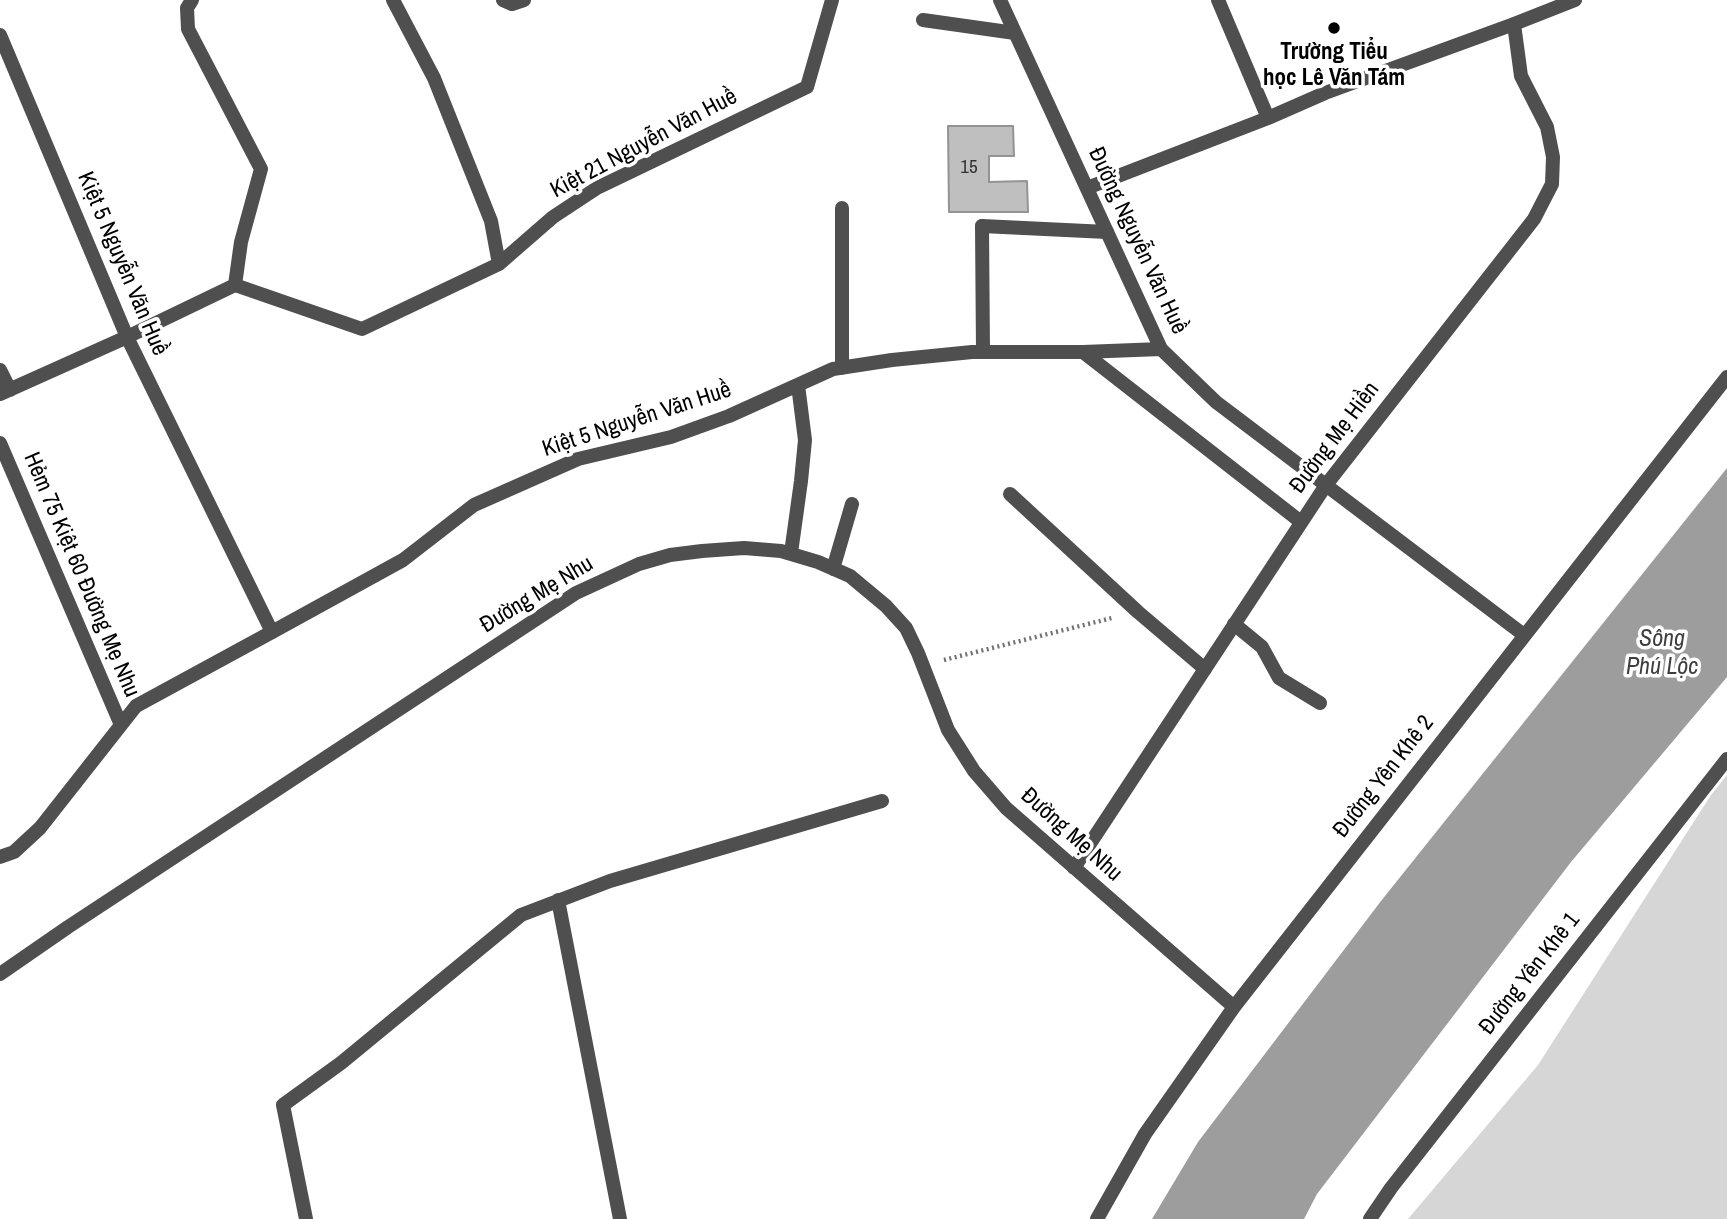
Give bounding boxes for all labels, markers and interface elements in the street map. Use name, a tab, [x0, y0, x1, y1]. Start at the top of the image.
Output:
marker: Trường Tiểu học Lê Văn Tám	[1326, 20, 1342, 36]
place label: Trường Tiểu học Lê Văn Tám	[1263, 39, 1405, 93]
street label: Kiệt 21 Nguyễn Văn Huề	[546, 83, 742, 205]
street label: Đường Nguyễn Văn Huề	[1082, 143, 1192, 339]
house number: 15	[960, 157, 978, 179]
street label: Kiệt 5 Nguyễn Văn Huề	[71, 168, 173, 360]
street label: Kiệt 5 Nguyễn Văn Huề	[539, 376, 735, 464]
street label: Đường Mẹ Hiền	[1284, 377, 1386, 499]
street label: Hẻm 75 Kiệt 60 Đường Mẹ Nhu	[17, 448, 145, 702]
street label: Đường Mẹ Nhu	[476, 551, 598, 639]
water label: Sông Phú Lộc	[1626, 626, 1698, 682]
street label: Đường Yên Khê 2	[1328, 711, 1440, 843]
street label: Đường Mẹ Nhu	[1015, 782, 1127, 888]
street label: Đường Yên Khê 1	[1474, 908, 1586, 1040]

